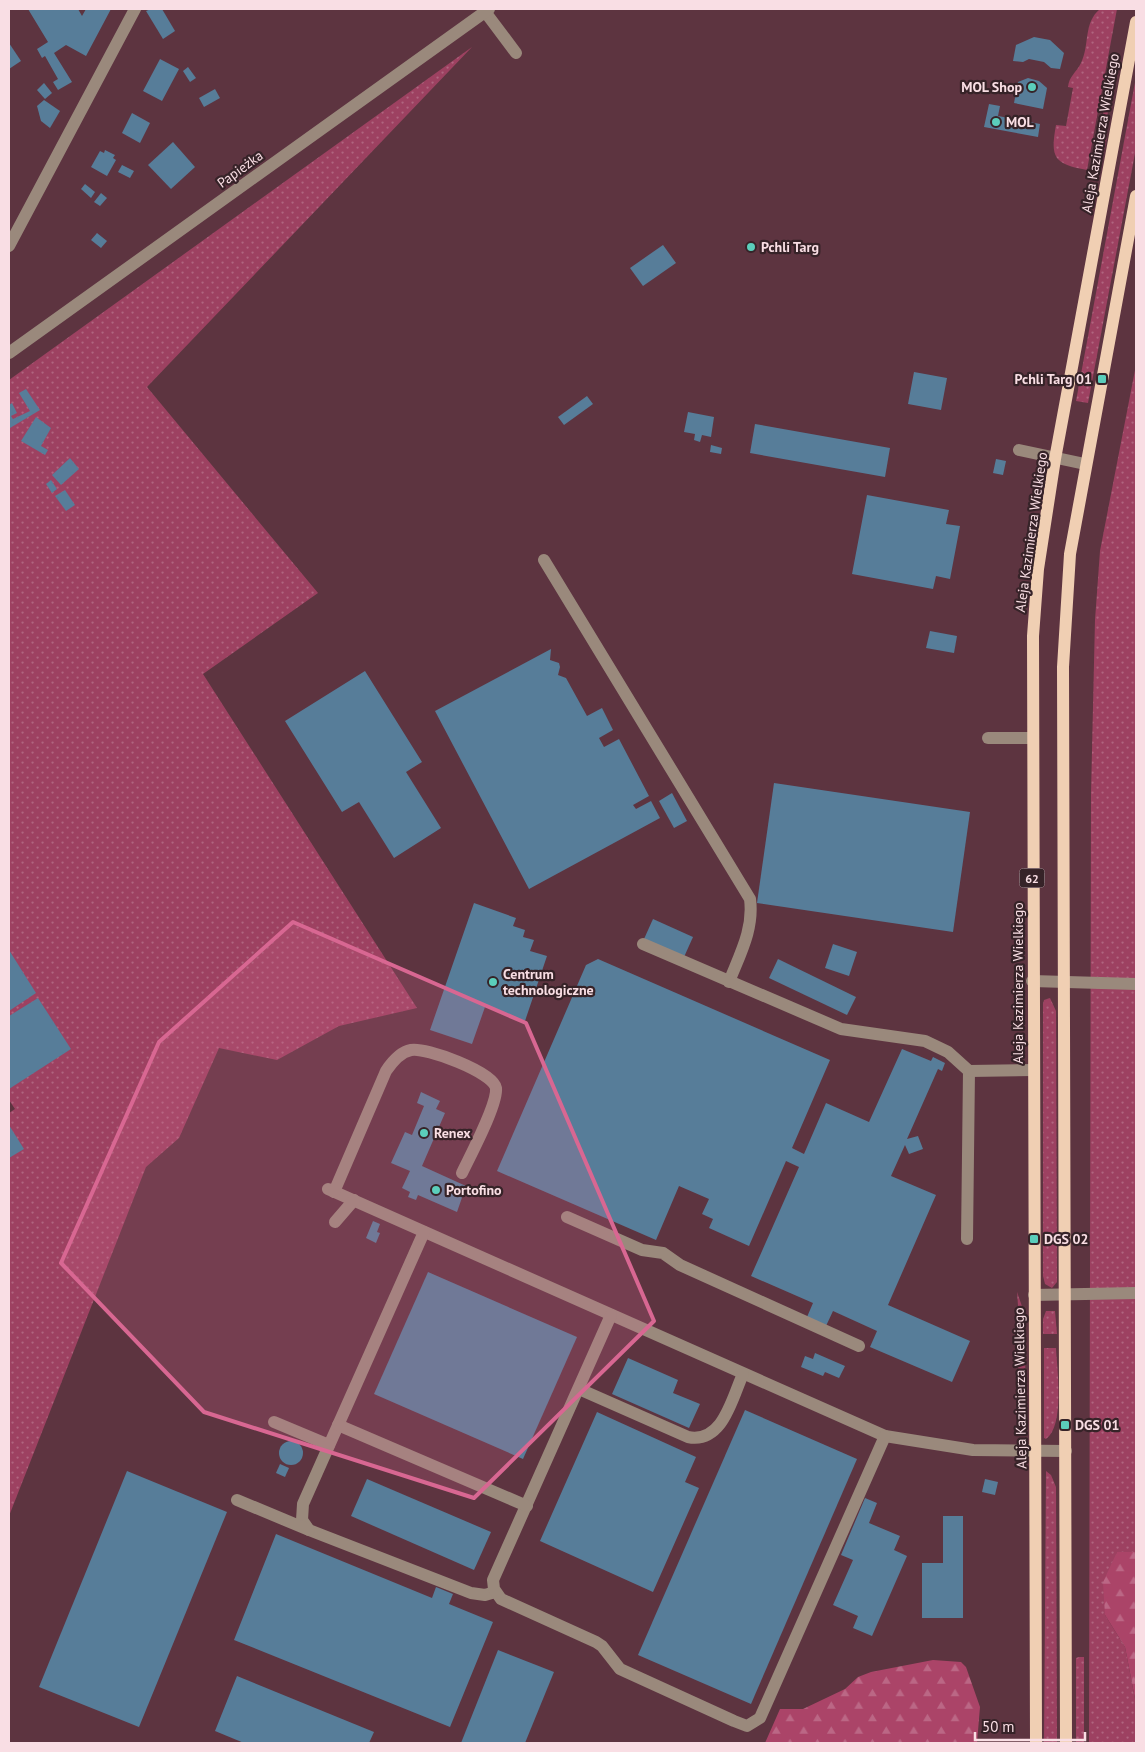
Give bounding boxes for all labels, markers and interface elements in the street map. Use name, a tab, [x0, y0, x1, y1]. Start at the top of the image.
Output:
street label: Aleja Kazimierza Wielkiego	[1077, 52, 1123, 214]
place label: MOL Shop	[961, 78, 1022, 96]
marker: MOL Shop	[1026, 81, 1038, 93]
place label: MOL	[1006, 113, 1035, 131]
marker: MOL	[990, 116, 1002, 128]
street label: Papieżka	[213, 146, 267, 192]
place label: Pchli Targ	[761, 238, 819, 256]
marker: Pchli Targ	[745, 241, 757, 253]
place label: Pchli Targ 01	[1015, 370, 1092, 388]
marker: Pchli Targ 01	[1096, 373, 1108, 385]
street label: Aleja Kazimierza Wielkiego	[1011, 451, 1051, 613]
road number: 62	[1020, 868, 1044, 888]
street label: Aleja Kazimierza Wielkiego	[1009, 902, 1027, 1064]
place label: Centrum technologiczne	[503, 965, 594, 999]
marker: Centrum technologiczne	[487, 976, 499, 988]
place label: Renex	[434, 1124, 471, 1142]
marker: Renex	[418, 1127, 430, 1139]
place label: Portofino	[446, 1181, 502, 1199]
marker: Portofino	[430, 1184, 442, 1196]
place label: DGS 02	[1044, 1230, 1088, 1248]
marker: DGS 02	[1028, 1233, 1040, 1245]
street label: Aleja Kazimierza Wielkiego	[1010, 1307, 1030, 1469]
place label: DGS 01	[1075, 1416, 1119, 1434]
marker: DGS 01	[1059, 1419, 1071, 1431]
scale bar	[975, 1710, 1085, 1742]
text: 50 m	[982, 1717, 1015, 1736]

